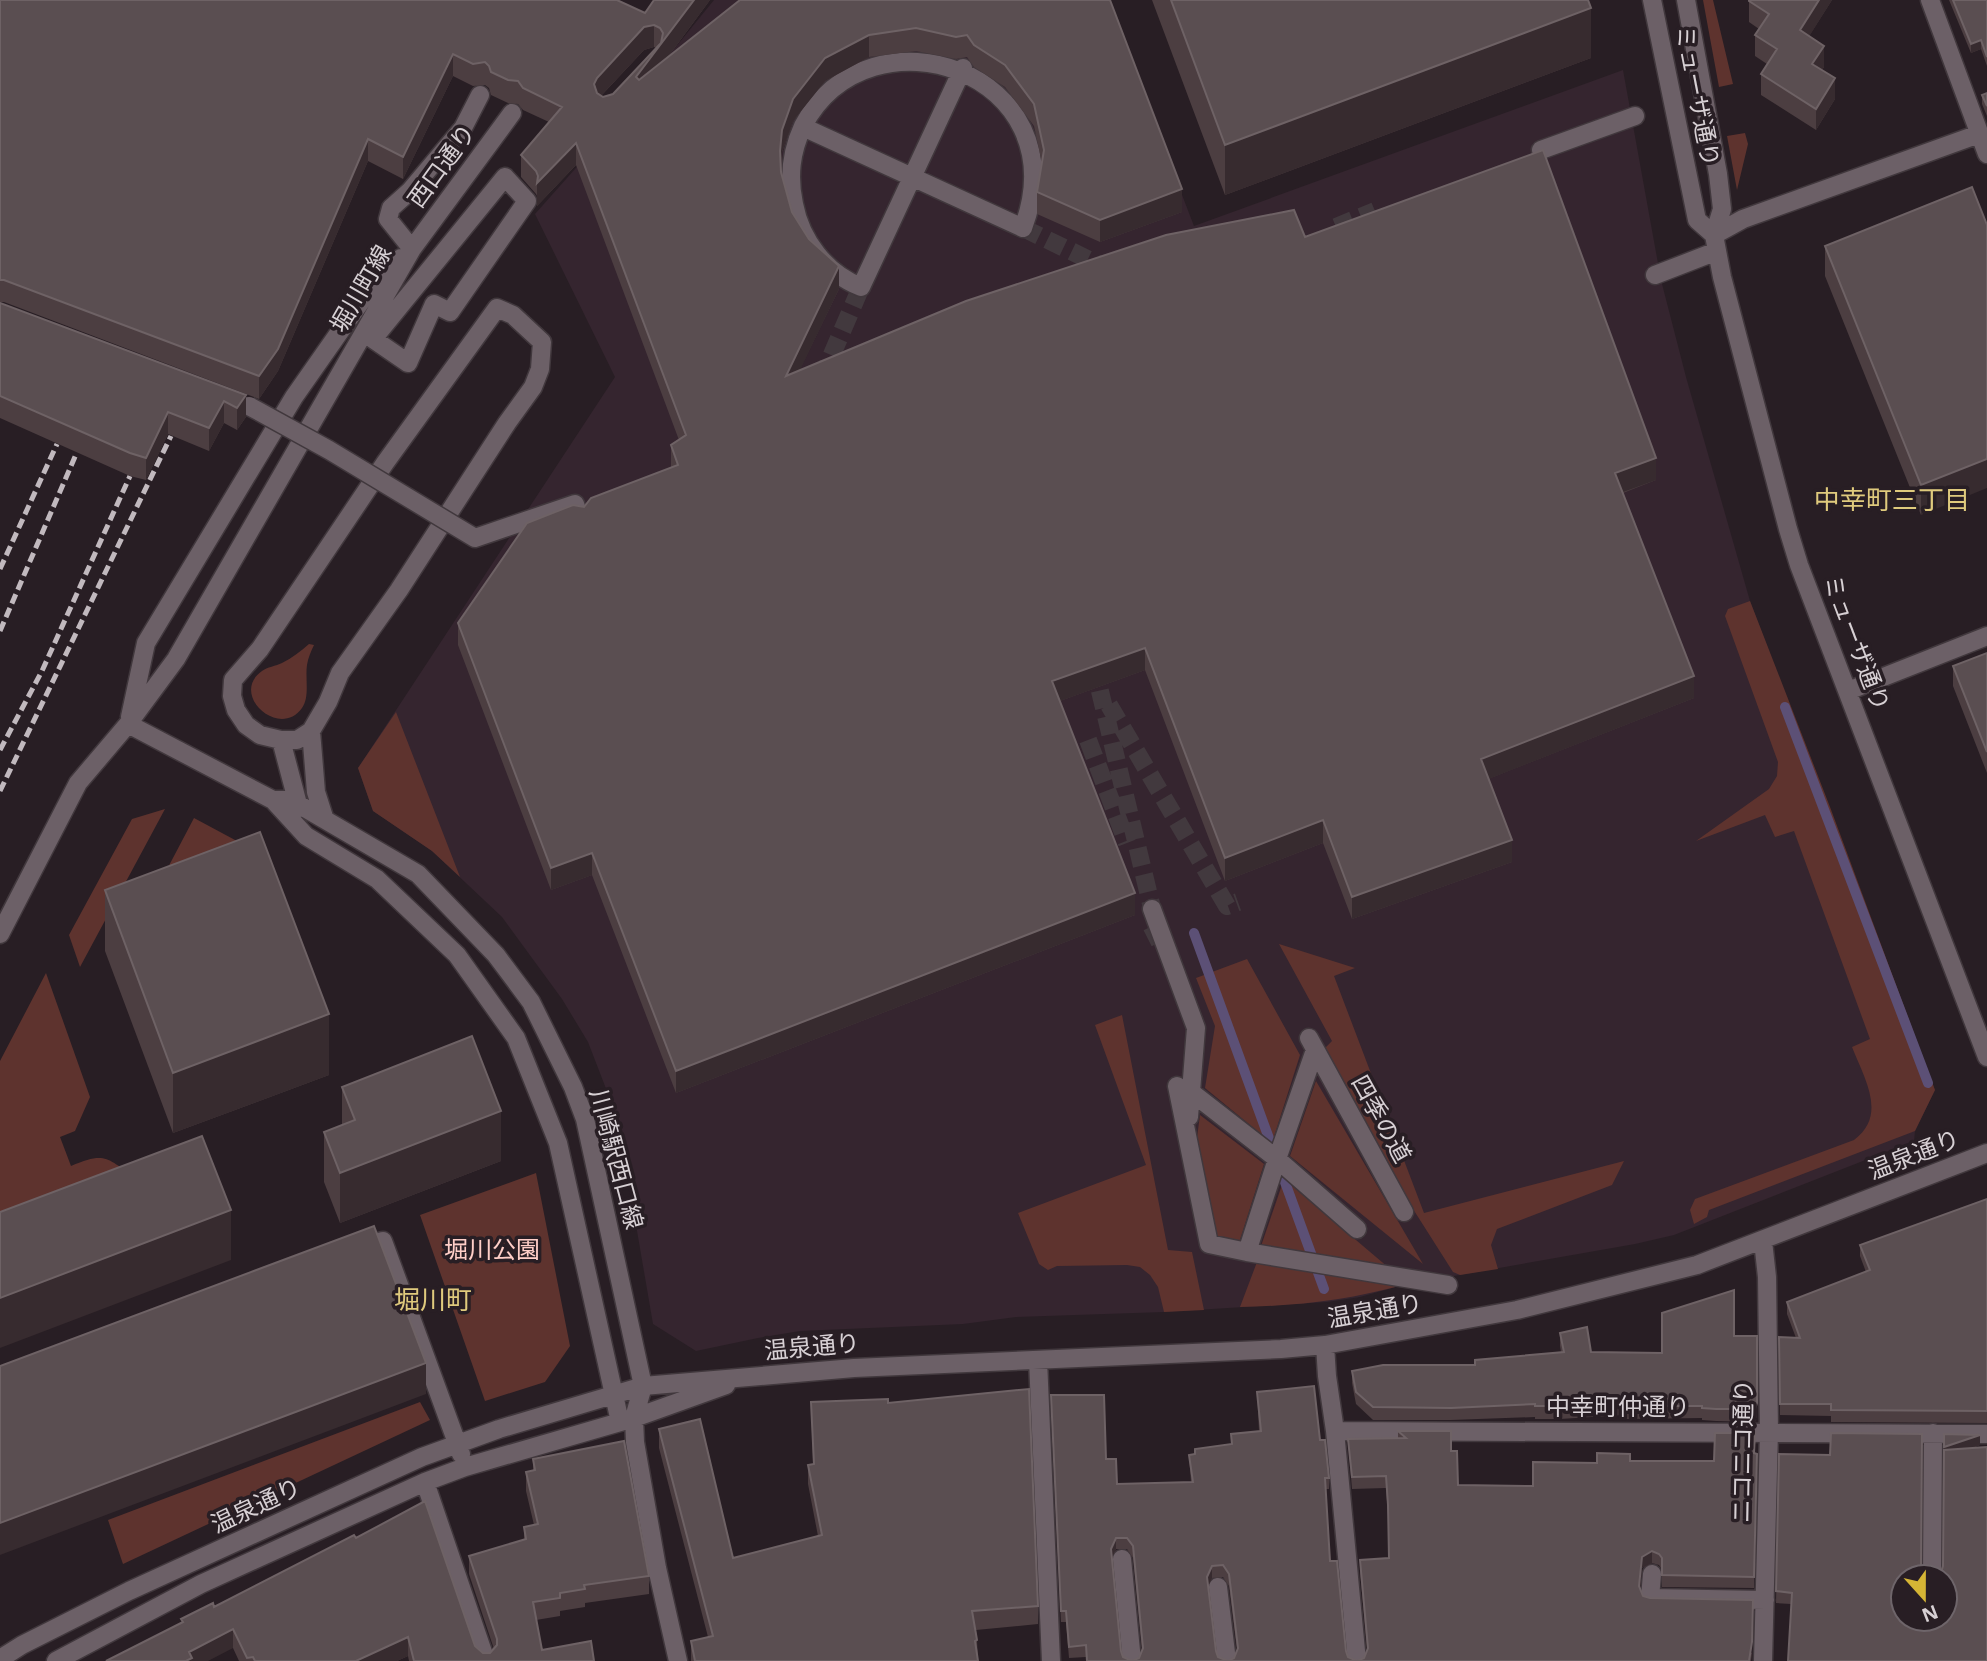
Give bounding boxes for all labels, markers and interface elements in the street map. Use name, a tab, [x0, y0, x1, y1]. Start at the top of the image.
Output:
street label: ミューザ通り	[1669, 22, 1728, 169]
street label: 西口通り	[399, 117, 482, 214]
street label: 堀川町線	[321, 238, 398, 338]
district label: 中幸町三丁目	[1814, 481, 1970, 517]
street label: ミューザ通り	[1816, 570, 1899, 715]
street label: 四季の道	[1345, 1068, 1420, 1168]
street label: 川崎駅西口線	[583, 1085, 652, 1232]
street label: 温泉通り	[1863, 1121, 1964, 1186]
park label: 堀川公園	[444, 1232, 540, 1265]
district label: 堀川町	[394, 1281, 472, 1317]
street label: 温泉通り	[1325, 1285, 1425, 1334]
street label: 温泉通り	[763, 1325, 861, 1366]
street label: ニコニコ通り	[1724, 1379, 1759, 1523]
street label: 中幸町仲通り	[1546, 1389, 1690, 1422]
street label: 温泉通り	[205, 1469, 306, 1540]
north arrow	[1889, 1563, 1959, 1633]
text: N	[1918, 1599, 1942, 1629]

